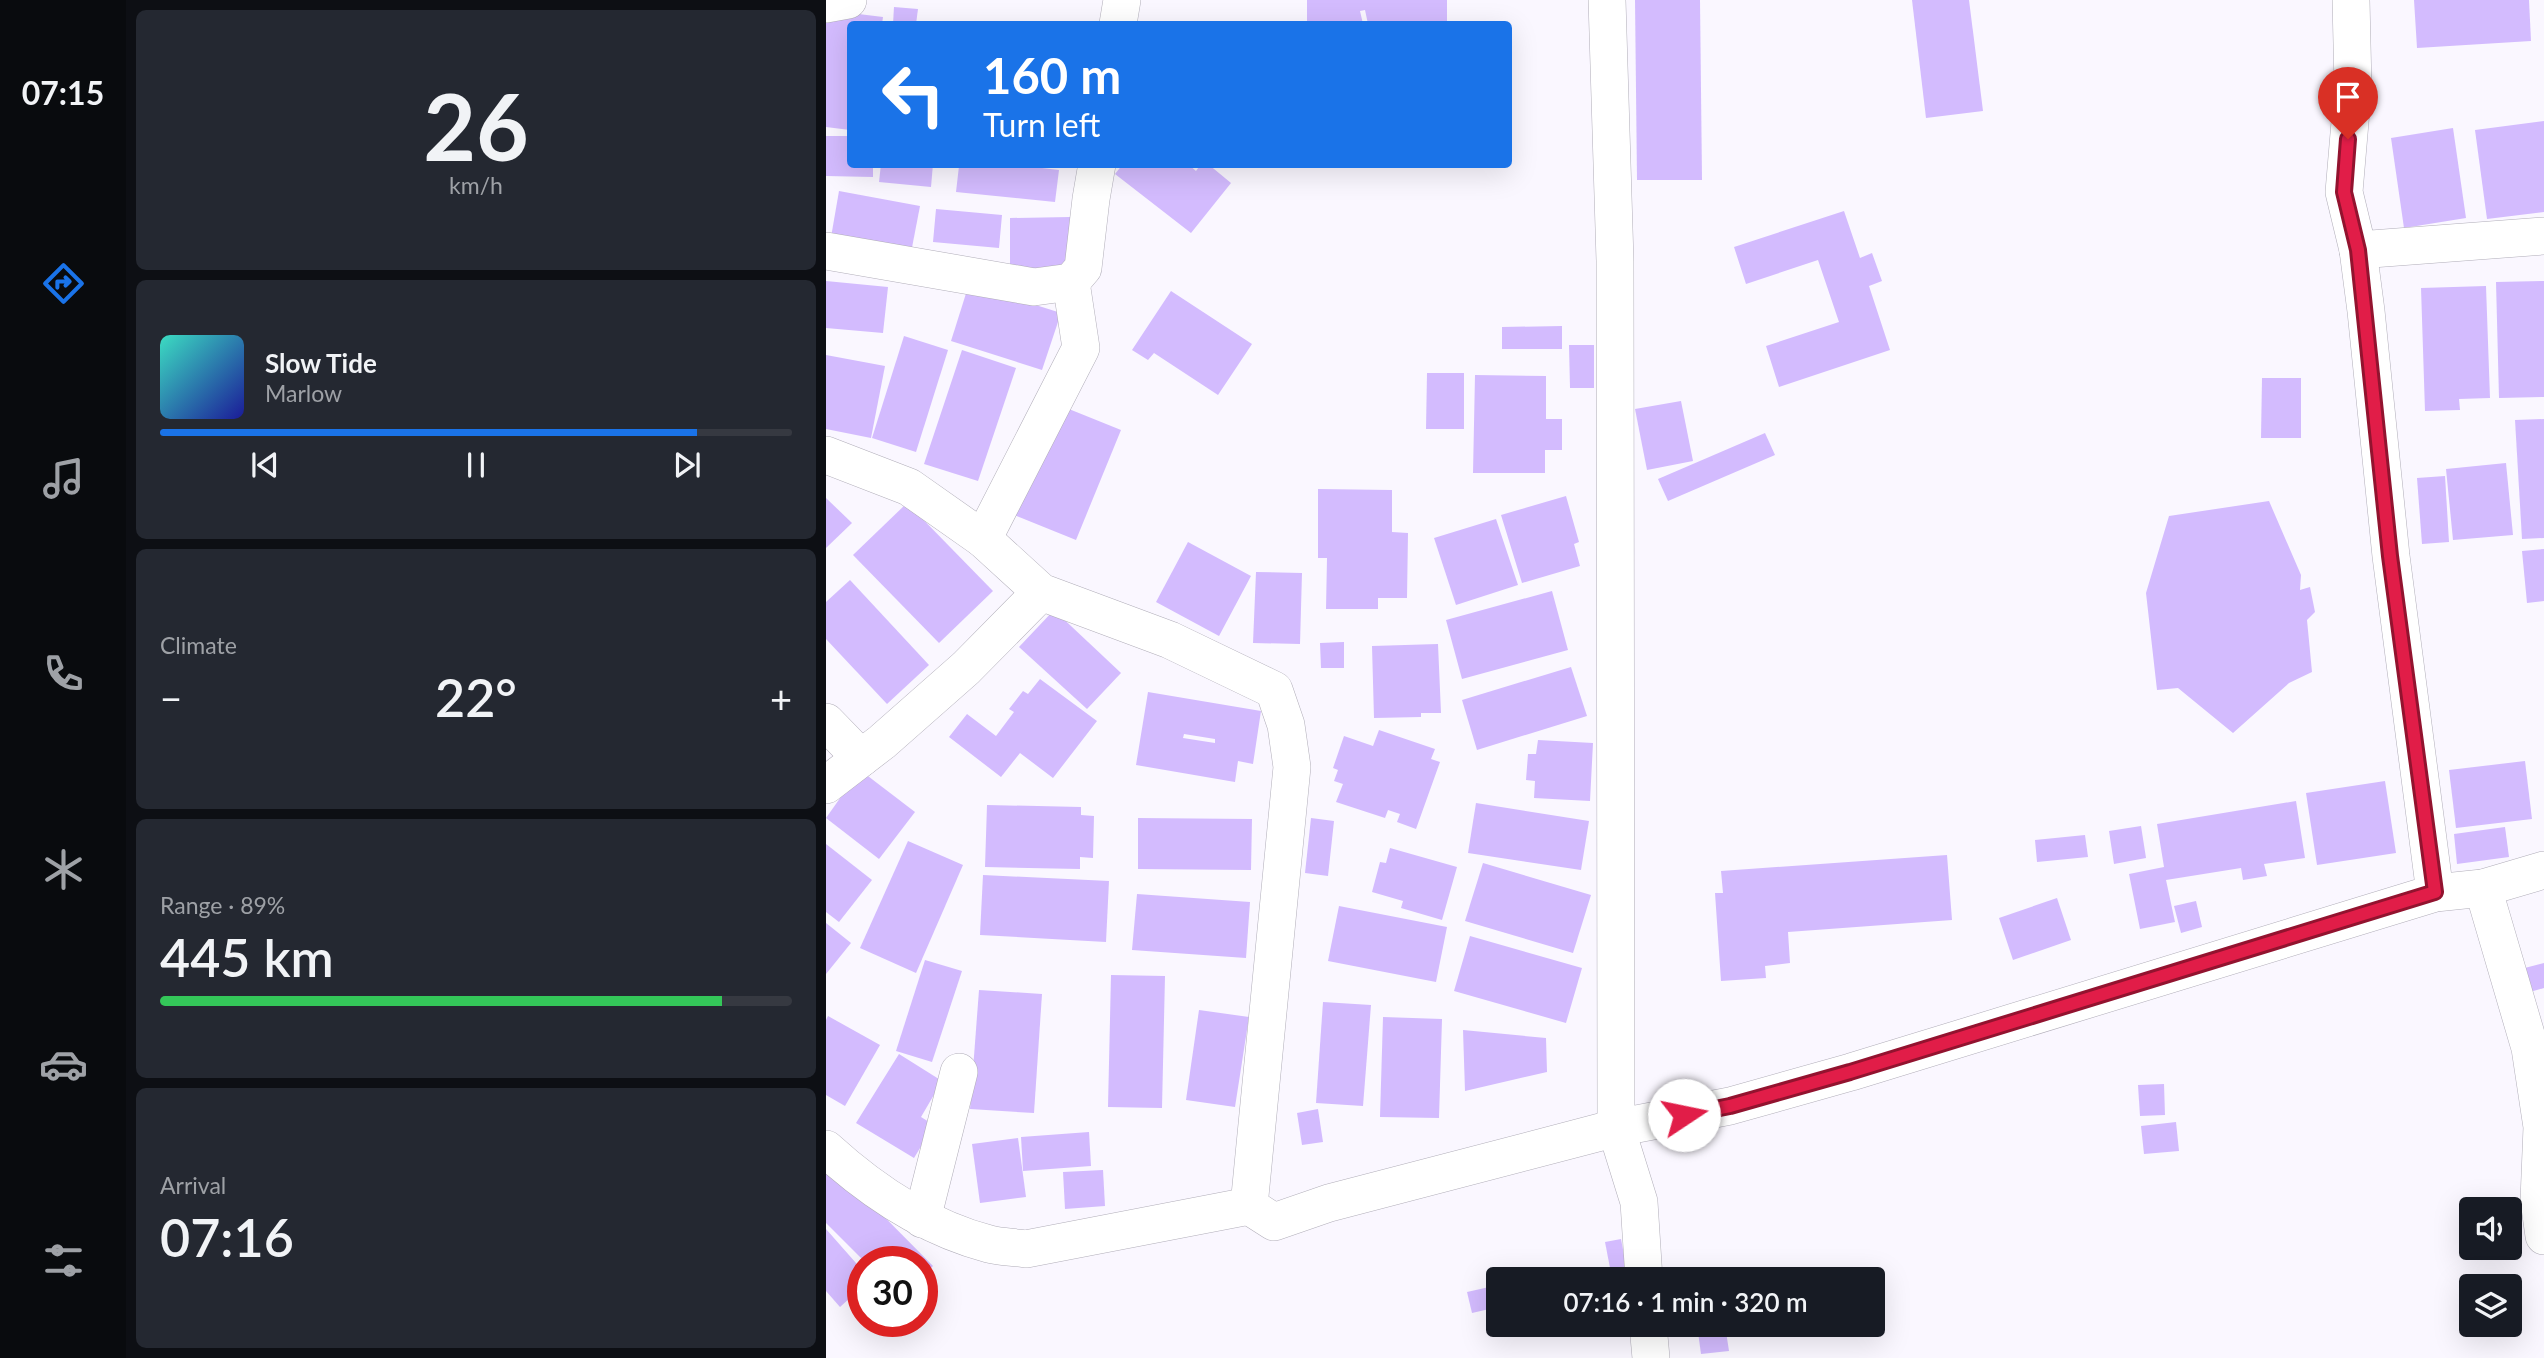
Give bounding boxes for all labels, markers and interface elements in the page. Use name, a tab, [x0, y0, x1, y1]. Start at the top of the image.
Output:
text: 160 m	[983, 46, 1121, 104]
icon: left	[868, 49, 959, 140]
pin	[2318, 67, 2378, 139]
text: 26	[423, 71, 529, 180]
text: 07:15	[22, 73, 104, 112]
icon: arrive	[2329, 78, 2367, 116]
text: Turn left	[983, 105, 1100, 144]
text: km/h	[449, 171, 503, 199]
icon: directions	[39, 259, 88, 308]
text: Slow Tide	[265, 347, 377, 379]
text: Marlow	[265, 379, 342, 407]
icon: previous	[246, 446, 284, 484]
icon: pause	[457, 446, 495, 484]
icon: next	[668, 446, 706, 484]
icon: music	[39, 454, 88, 503]
text: Climate	[160, 631, 237, 659]
icon: phone	[39, 649, 88, 698]
text: 22°	[435, 666, 517, 728]
text: −	[160, 675, 182, 721]
text: +	[770, 675, 792, 721]
icon: climate	[39, 845, 88, 894]
text: Range · 89%	[160, 891, 285, 919]
text: 445 km	[160, 926, 334, 988]
icon: car	[39, 1040, 88, 1089]
position arrow	[1647, 1078, 1721, 1152]
text: Arrival	[160, 1171, 226, 1199]
map controls	[2459, 1197, 2522, 1337]
button: sound	[2459, 1197, 2522, 1260]
text: 07:16	[160, 1206, 294, 1268]
icon: filters	[39, 1236, 88, 1285]
speed limit sign: 30	[847, 1246, 938, 1337]
button: layers	[2459, 1274, 2522, 1337]
text: 07:16 · 1 min · 320 m	[1563, 1286, 1808, 1318]

